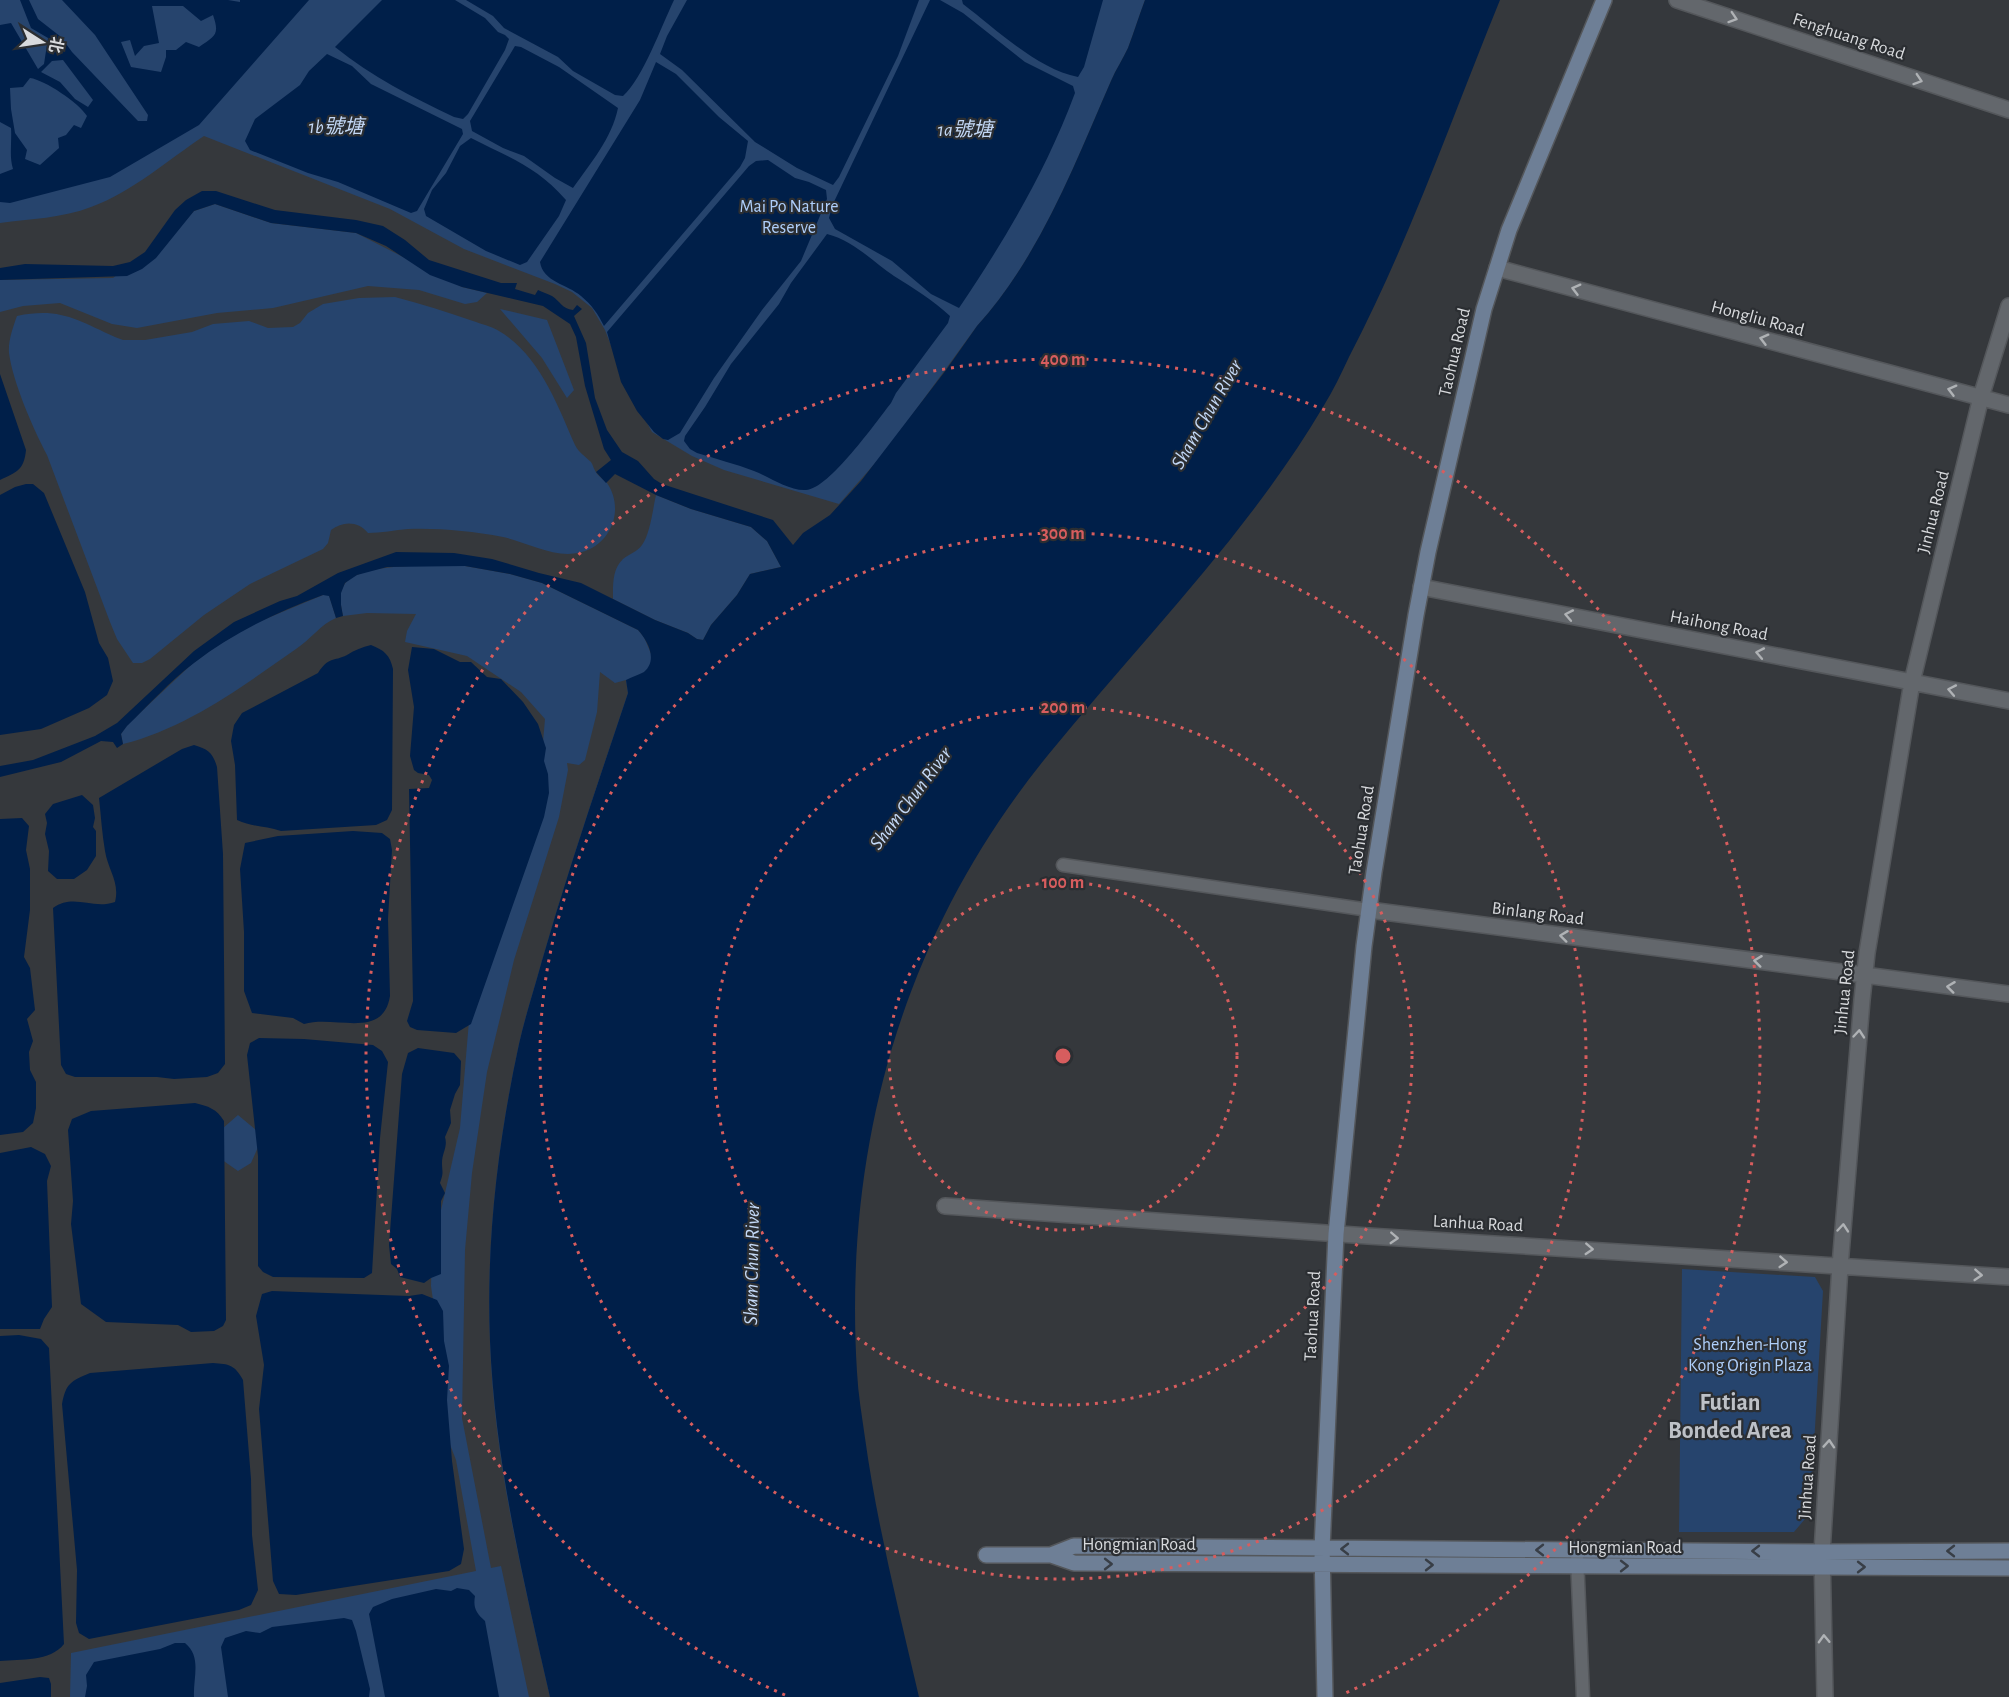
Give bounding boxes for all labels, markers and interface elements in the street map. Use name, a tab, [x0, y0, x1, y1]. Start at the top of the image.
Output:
street label: Fenghuang Road	[1790, 10, 1907, 64]
one-way arrow	[1727, 11, 1738, 24]
north arrow	[12, 12, 72, 72]
text: 北	[46, 35, 66, 55]
one-way arrow	[1912, 72, 1923, 85]
water label: 1b號塘	[308, 116, 367, 137]
water label: 1a號塘	[937, 119, 996, 140]
park label: Mai Po Nature Reserve	[739, 198, 839, 237]
one-way arrow	[1571, 284, 1581, 297]
street label: Hongliu Road	[1709, 298, 1806, 340]
street label: Taohua Road	[1436, 306, 1474, 398]
one-way arrow	[1759, 334, 1769, 347]
text: 400 m	[1040, 351, 1086, 369]
water label: Sham Chun River	[1168, 356, 1246, 472]
one-way arrow	[1948, 384, 1958, 397]
street label: Jinhua Road	[1915, 469, 1953, 556]
text: 300 m	[1041, 525, 1085, 543]
street label: Haihong Road	[1668, 608, 1769, 644]
one-way arrow	[1564, 609, 1574, 622]
one-way arrow	[1756, 647, 1766, 660]
one-way arrow	[1947, 684, 1957, 697]
text: 200 m	[1041, 699, 1085, 717]
water label: Sham Chun River	[866, 743, 956, 853]
street label: Taohua Road	[1346, 784, 1378, 876]
text: 100 m	[1042, 874, 1084, 892]
street label: Binlang Road	[1491, 899, 1585, 929]
one-way arrow	[1560, 930, 1569, 943]
street label: Jinhua Road	[1832, 949, 1858, 1035]
one-way arrow	[1753, 956, 1762, 968]
one-way arrow	[1946, 981, 1956, 993]
one-way arrow	[1852, 1029, 1865, 1038]
centre of rings	[1053, 1046, 1073, 1066]
water label: Sham Chun River	[741, 1202, 763, 1325]
street label: Lanhua Road	[1432, 1213, 1524, 1235]
one-way arrow	[1836, 1224, 1849, 1233]
one-way arrow	[1390, 1231, 1399, 1244]
one-way arrow	[1584, 1243, 1593, 1256]
one-way arrow	[1779, 1255, 1788, 1268]
one-way arrow	[1973, 1268, 1983, 1281]
street label: Taohua Road	[1302, 1270, 1324, 1362]
park label: Shenzhen-Hong Kong Origin Plaza	[1688, 1336, 1812, 1375]
district label: Futian Bonded Area	[1668, 1391, 1792, 1443]
street label: Jinhua Road	[1796, 1434, 1820, 1520]
one-way arrow	[1822, 1439, 1835, 1448]
street label: Hongmian Road	[1082, 1536, 1196, 1554]
street label: Hongmian Road	[1568, 1539, 1682, 1557]
one-way arrow	[1340, 1543, 1349, 1555]
one-way arrow	[1535, 1544, 1544, 1556]
one-way arrow	[1751, 1545, 1760, 1557]
one-way arrow	[1946, 1545, 1955, 1557]
one-way arrow	[1103, 1558, 1112, 1570]
one-way arrow	[1424, 1559, 1433, 1571]
one-way arrow	[1619, 1560, 1628, 1572]
one-way arrow	[1856, 1561, 1865, 1574]
one-way arrow	[1817, 1634, 1830, 1643]

